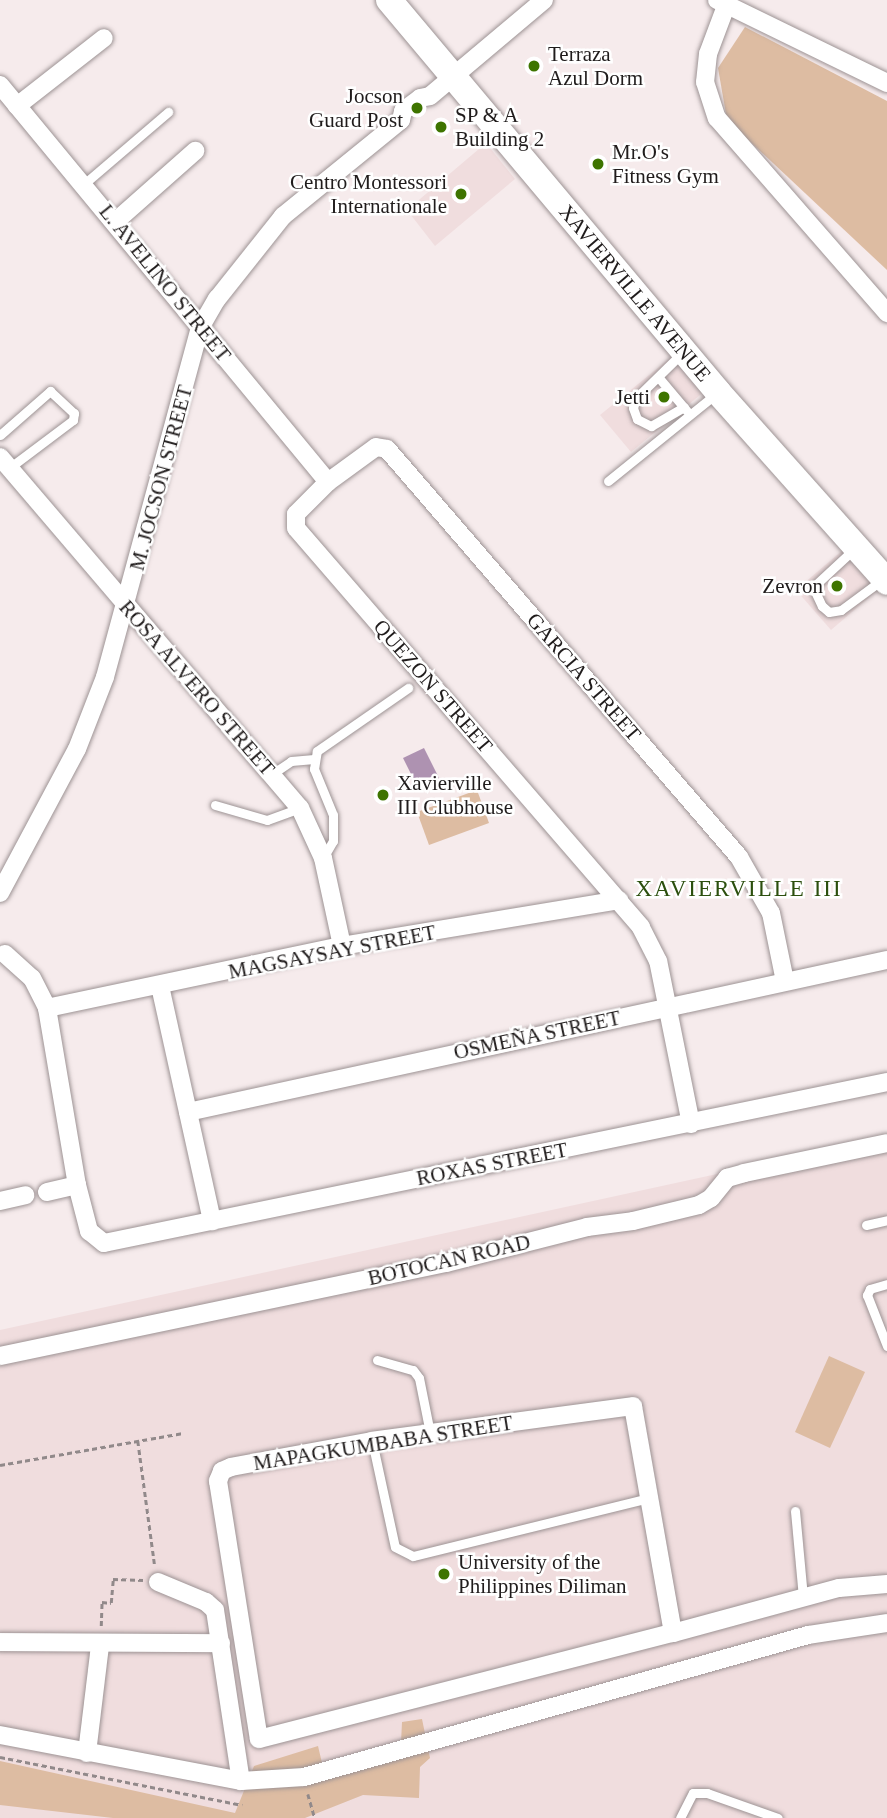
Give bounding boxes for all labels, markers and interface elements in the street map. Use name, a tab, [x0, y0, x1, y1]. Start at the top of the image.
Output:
place label: Terraza Azul Dorm	[548, 41, 643, 91]
marker: Terraza Azul Dorm	[526, 58, 542, 74]
place label: Jocson Guard Post	[309, 83, 403, 133]
marker: Jocson Guard Post	[409, 100, 425, 116]
place label: SP & A Building 2	[455, 102, 544, 152]
marker: SP & A Building 2	[433, 119, 449, 135]
place label: Mr.O's Fitness Gym	[612, 139, 719, 189]
marker: Mr.O's Fitness Gym	[590, 156, 606, 172]
place label: Centro Montessori Internationale	[290, 169, 447, 219]
marker: Centro Montessori Internationale	[453, 186, 469, 202]
street label: L. AVELINO STREET	[93, 199, 237, 367]
street label: XAVIERVILLE AVENUE	[553, 199, 717, 387]
street label: M. JOCSON STREET	[124, 383, 198, 573]
place label: Jetti	[615, 384, 650, 410]
marker: Jetti	[656, 389, 672, 405]
place label: Zevron	[762, 573, 823, 599]
marker: Zevron	[829, 578, 845, 594]
street label: ROSA ALVERO STREET	[113, 594, 281, 782]
street label: GARCIA STREET	[521, 607, 647, 747]
street label: QUEZON STREET	[368, 614, 498, 758]
place label: Xavierville III Clubhouse	[397, 770, 513, 820]
marker: Xavierville III Clubhouse	[375, 787, 391, 803]
district label: XAVIERVILLE III	[637, 875, 841, 903]
street label: MAGSAYSAY STREET	[226, 919, 438, 985]
street label: OSMEÑA STREET	[451, 1005, 623, 1065]
street label: ROXAS STREET	[414, 1137, 570, 1191]
street label: BOTOCAN ROAD	[365, 1229, 533, 1291]
street label: MAPAGKUMBABA STREET	[251, 1410, 515, 1476]
place label: University of the Philippines Diliman	[458, 1549, 627, 1599]
marker: University of the Philippines Diliman	[436, 1566, 452, 1582]

